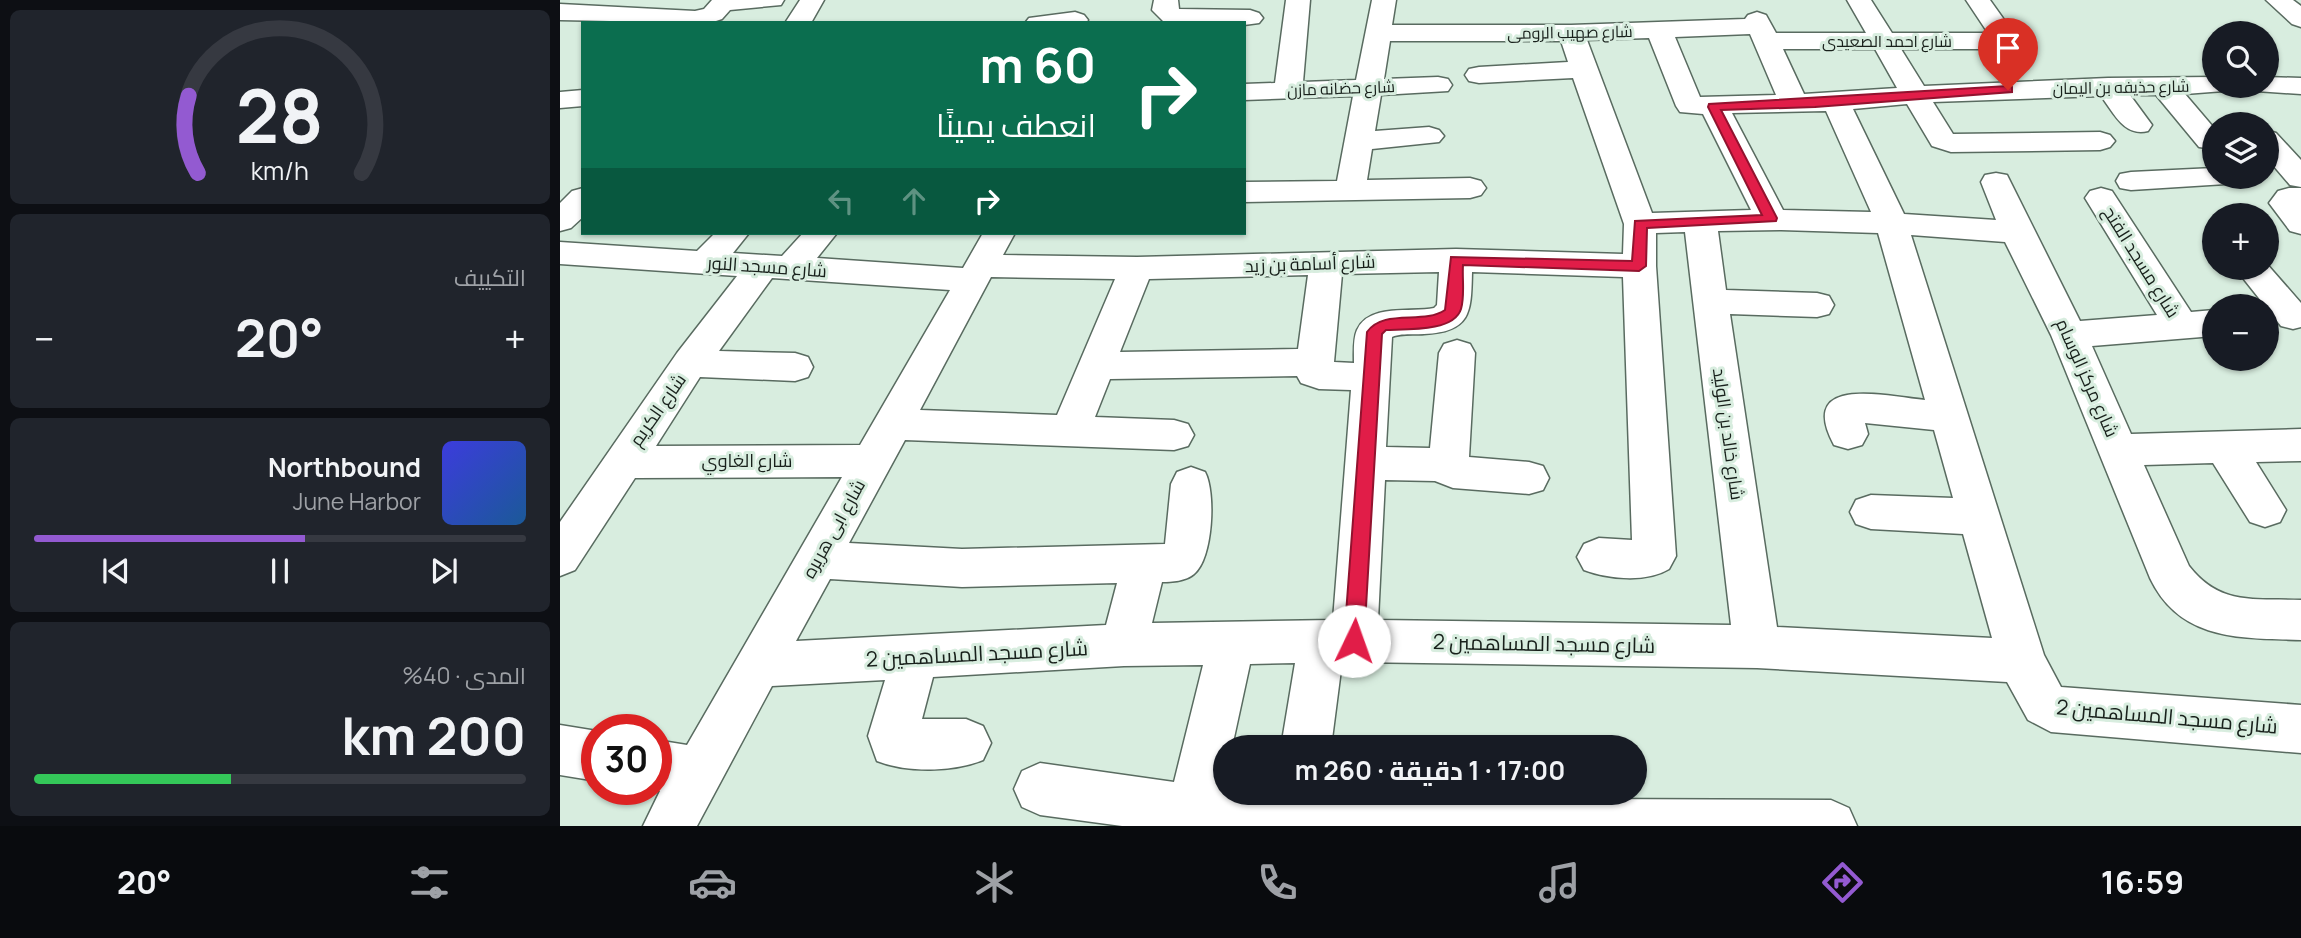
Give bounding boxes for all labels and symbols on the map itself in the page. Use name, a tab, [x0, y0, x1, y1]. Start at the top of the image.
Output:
pin	[1978, 18, 2038, 90]
street label: شارع صهيب الرومى	[1507, 20, 1633, 45]
street label: شارع احمد الصعيدى	[1822, 30, 1952, 53]
street label: شارع حضانه مازن	[1287, 75, 1395, 102]
street label: شارع حذيفه بن اليمان	[2052, 75, 2190, 100]
street label: شارع مسجد الفتح	[2097, 201, 2186, 322]
street label: شارع أسامة بن زيد	[1244, 249, 1376, 278]
street label: شارع مسجد النور	[705, 250, 828, 283]
street label: شارع مركز الوسام	[2050, 315, 2125, 441]
street label: شارع خالد بن الوليد	[1707, 366, 1750, 502]
street label: شارع الكريم	[623, 368, 692, 451]
street label: شارع الغاوي	[702, 448, 792, 475]
street label: شارع ابى هريره	[796, 475, 871, 583]
position arrow	[1317, 604, 1391, 678]
street label: شارع مسجد المساهمين 2	[1433, 627, 1655, 660]
street label: شارع مسجد المساهمين 2	[865, 633, 1089, 674]
street label: شارع مسجد المساهمين 2	[2055, 692, 2279, 741]
speed limit sign: 30	[581, 714, 672, 805]

